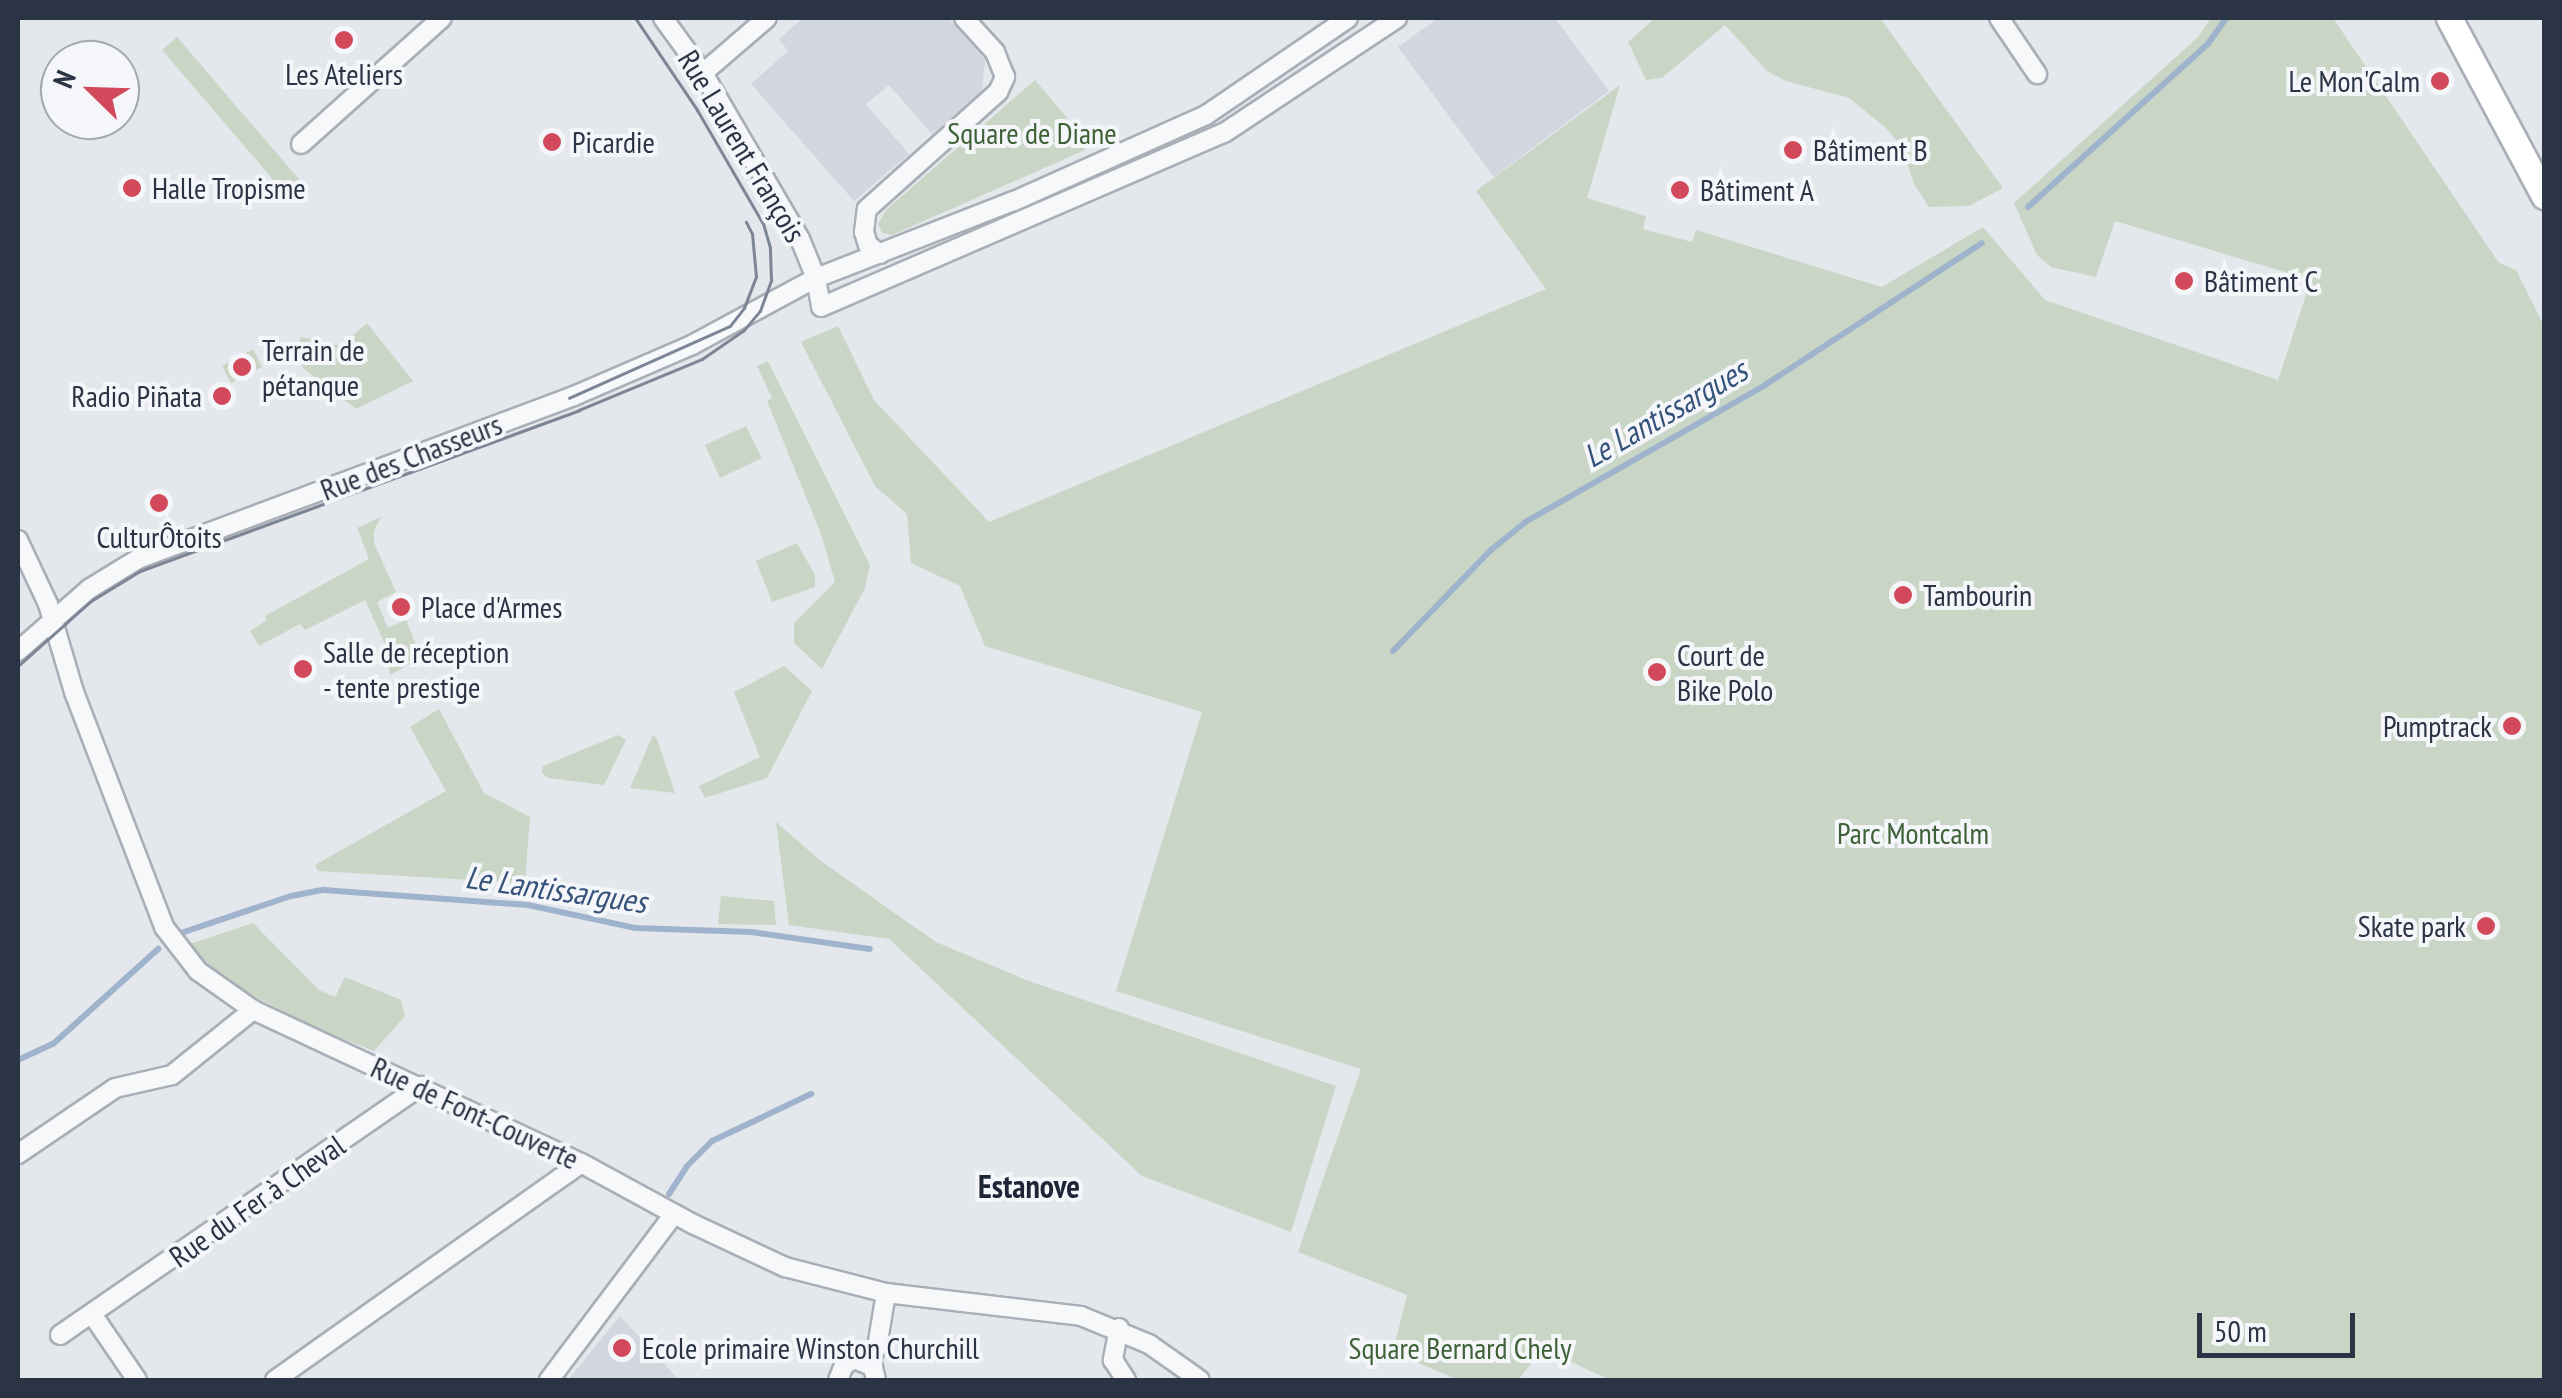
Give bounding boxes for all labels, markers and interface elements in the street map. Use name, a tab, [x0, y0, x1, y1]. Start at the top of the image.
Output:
marker: Les Ateliers	[333, 29, 355, 51]
north arrow	[40, 40, 140, 140]
street label: Rue Laurent François	[671, 44, 813, 248]
place label: Les Ateliers	[285, 56, 403, 92]
place label: Le Mon'Calm	[2289, 63, 2420, 99]
text: N	[44, 65, 84, 93]
marker: Le Mon'Calm	[2429, 70, 2451, 92]
park label: Square de Diane	[947, 115, 1117, 151]
place label: Picardie	[572, 124, 655, 160]
marker: Picardie	[541, 131, 563, 153]
place label: Bâtiment B	[1813, 132, 1928, 168]
marker: Bâtiment B	[1782, 139, 1804, 161]
place label: Halle Tropisme	[152, 170, 306, 206]
place label: Bâtiment A	[1700, 172, 1815, 208]
marker: Halle Tropisme	[121, 177, 143, 199]
marker: Bâtiment A	[1669, 179, 1691, 201]
place label: Bâtiment C	[2204, 263, 2318, 299]
marker: Bâtiment C	[2173, 270, 2195, 292]
place label: Terrain de pétanque	[262, 332, 365, 402]
water label: Le Lantissargues	[1576, 351, 1754, 475]
marker: Terrain de pétanque	[231, 356, 253, 378]
place label: Radio Piñata	[71, 378, 202, 414]
marker: Radio Piñata	[211, 385, 233, 407]
street label: Rue des Chasseurs	[315, 406, 507, 508]
marker: CulturÔtoits	[148, 492, 170, 514]
place label: CulturÔtoits	[96, 519, 222, 555]
place label: Tambourin	[1923, 577, 2032, 613]
marker: Tambourin	[1892, 584, 1914, 606]
place label: Place d'Armes	[421, 589, 562, 625]
marker: Place d'Armes	[390, 596, 412, 618]
place label: Salle de réception - tente prestige	[323, 634, 509, 704]
place label: Court de Bike Polo	[1677, 637, 1773, 708]
marker: Salle de réception - tente prestige	[292, 658, 314, 680]
marker: Court de Bike Polo	[1646, 661, 1668, 683]
place label: Pumptrack	[2383, 708, 2492, 744]
marker: Pumptrack	[2501, 715, 2523, 737]
park label: Parc Montcalm	[1837, 815, 1989, 851]
water label: Le Lantissargues	[463, 857, 649, 921]
place label: Skate park	[2358, 908, 2466, 944]
marker: Skate park	[2475, 915, 2497, 937]
street label: Rue de Font-Couverte	[365, 1049, 585, 1177]
street label: Rue du Fer à Cheval	[162, 1127, 352, 1275]
district label: Estanove	[978, 1167, 1080, 1205]
scale bar	[2202, 1293, 2360, 1355]
text: 50 m	[2214, 1311, 2267, 1350]
place label: Ecole primaire Winston Churchill	[642, 1330, 980, 1366]
park label: Square Bernard Chely	[1349, 1330, 1571, 1366]
marker: Ecole primaire Winston Churchill	[611, 1337, 633, 1359]

